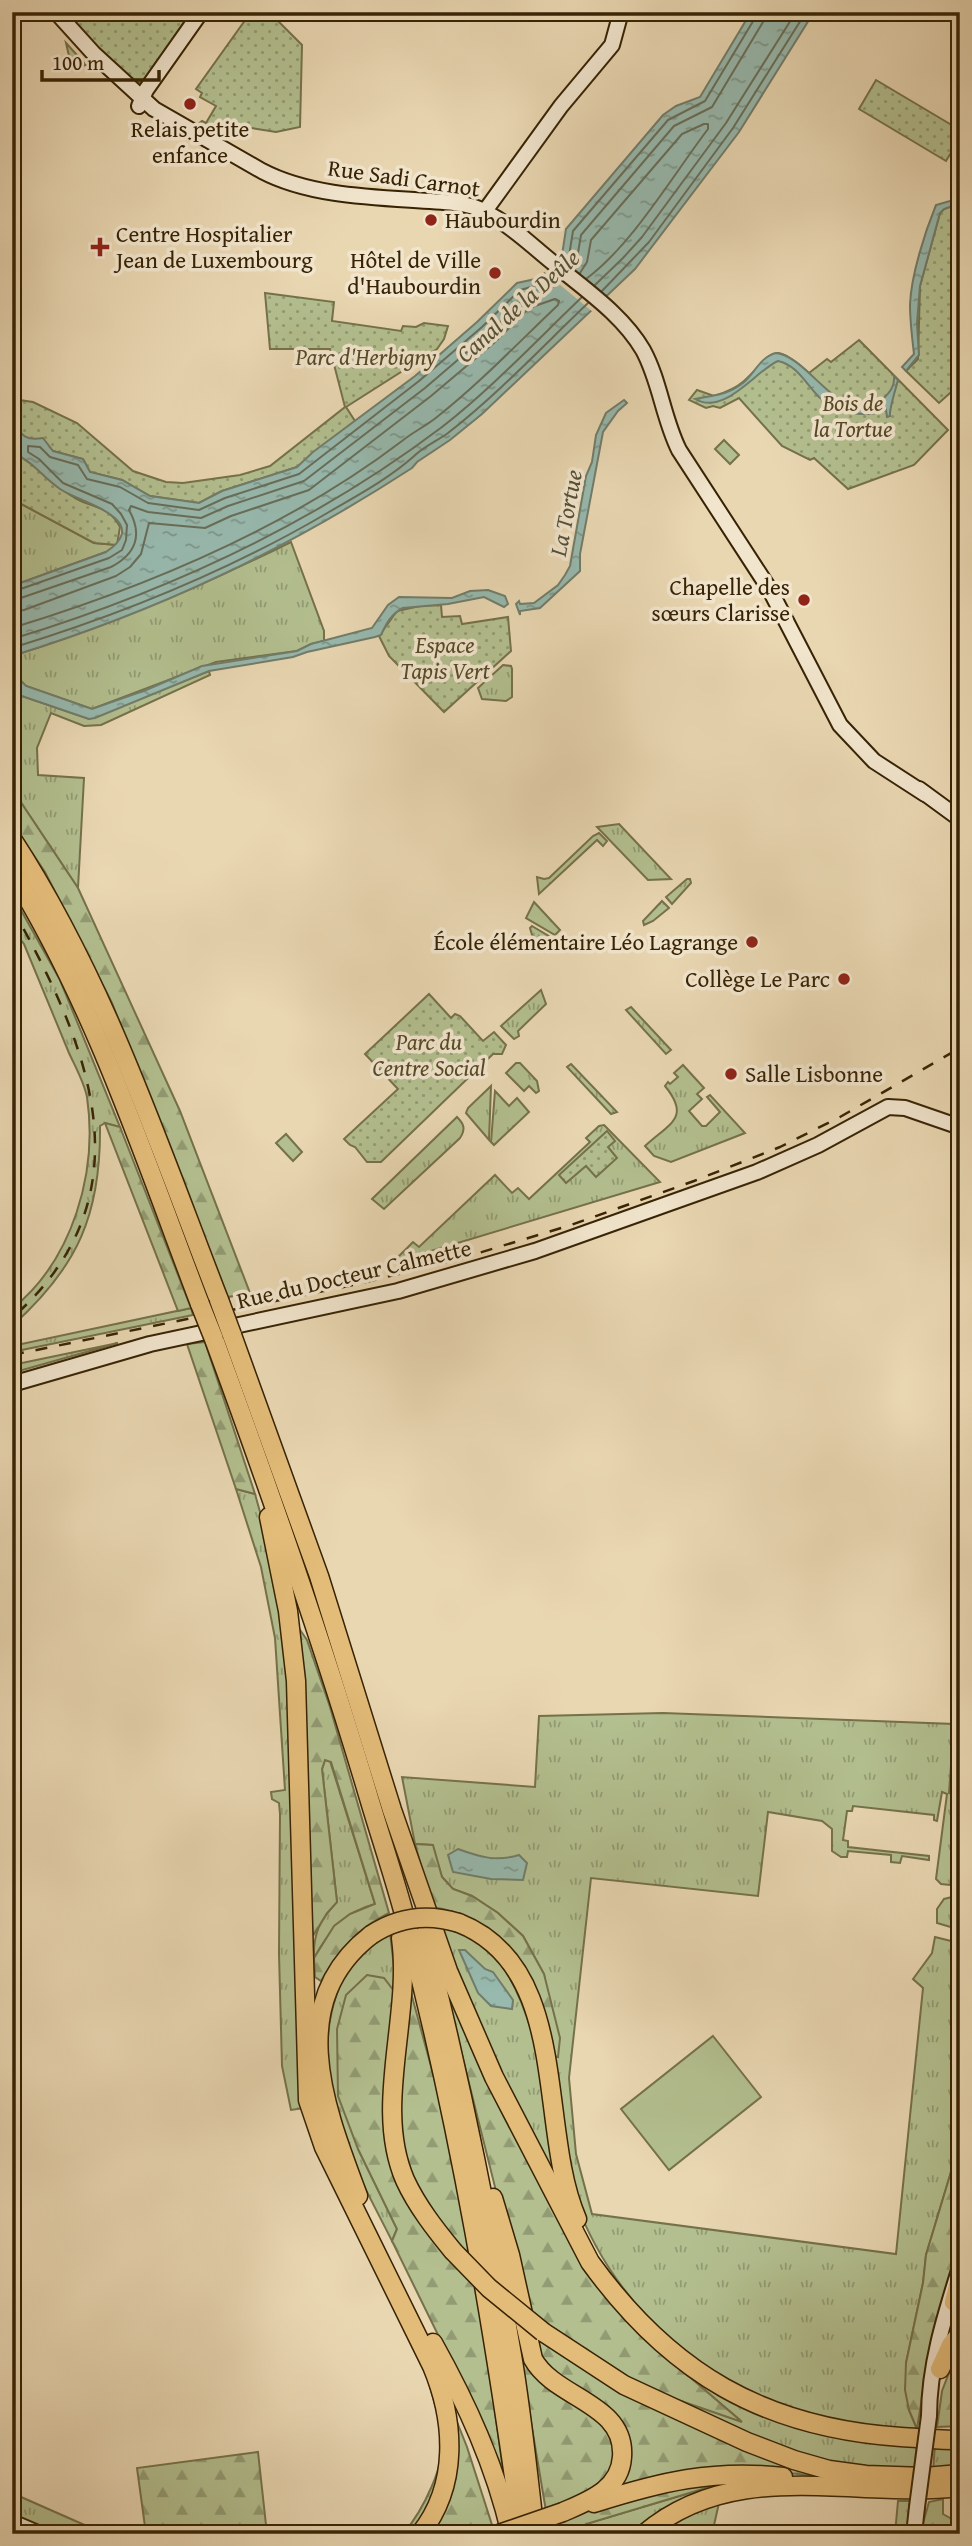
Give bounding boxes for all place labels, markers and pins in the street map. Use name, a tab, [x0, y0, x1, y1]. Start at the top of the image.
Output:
marker: Relais petite enfance	[182, 96, 198, 112]
place label: Relais petite enfance	[131, 112, 249, 171]
place label: Haubourdin	[445, 203, 561, 236]
marker: Haubourdin	[423, 212, 439, 228]
place label: Centre Hospitalier Jean de Luxembourg	[113, 217, 313, 276]
marker: Centre Hospitalier Jean de Luxembourg	[90, 237, 110, 257]
place label: Hôtel de Ville d'Haubourdin	[347, 243, 481, 302]
marker: Hôtel de Ville d'Haubourdin	[487, 265, 503, 281]
place label: Chapelle des sœurs Clarisse	[652, 570, 790, 629]
marker: Chapelle des sœurs Clarisse	[796, 592, 812, 608]
place label: École élémentaire Léo Lagrange	[434, 925, 738, 958]
marker: École élémentaire Léo Lagrange	[744, 934, 760, 950]
place label: Collège Le Parc	[685, 962, 830, 995]
marker: Collège Le Parc	[836, 971, 852, 987]
place label: Salle Lisbonne	[745, 1057, 883, 1090]
marker: Salle Lisbonne	[723, 1066, 739, 1082]

